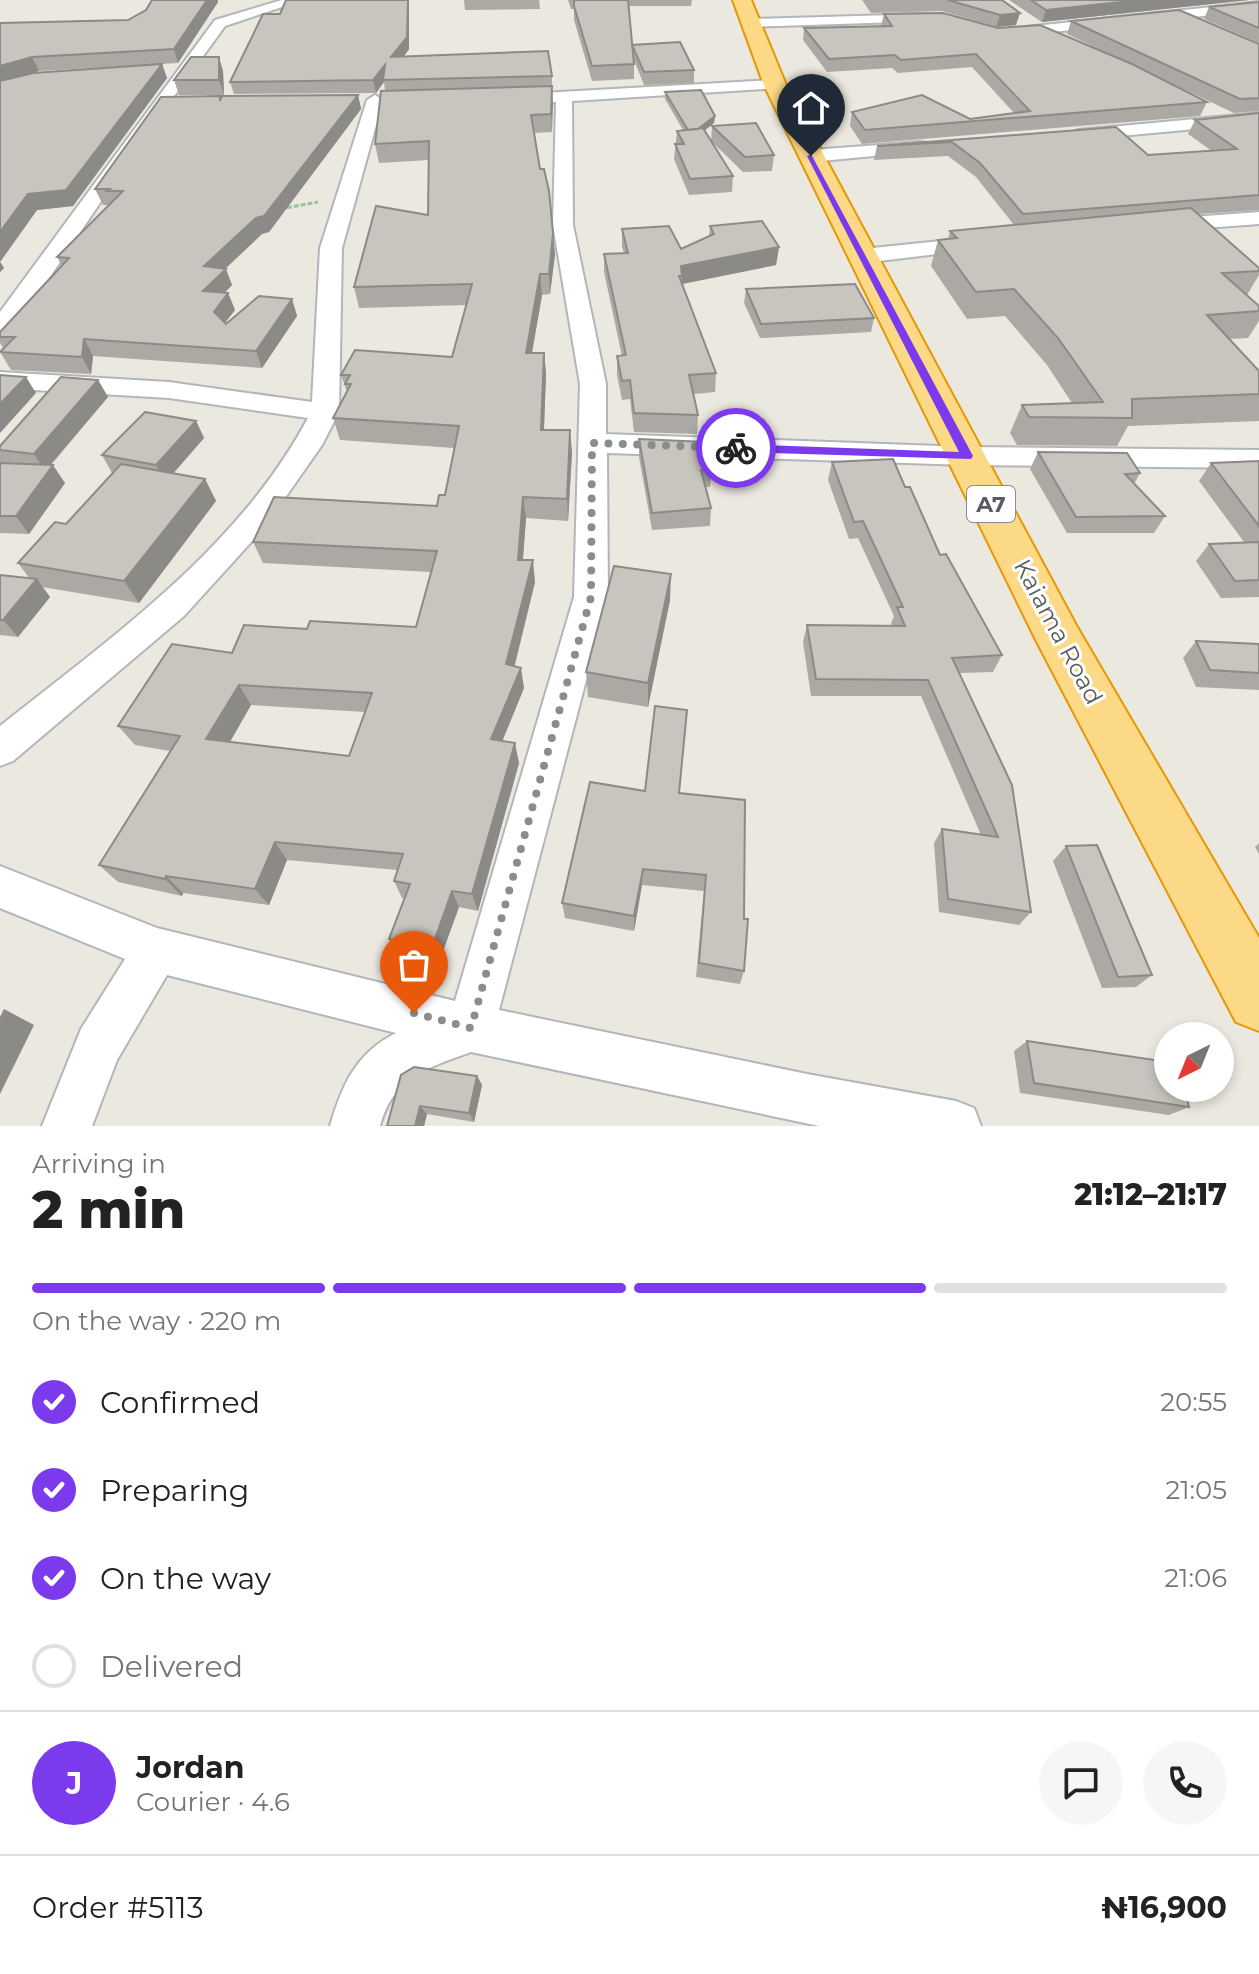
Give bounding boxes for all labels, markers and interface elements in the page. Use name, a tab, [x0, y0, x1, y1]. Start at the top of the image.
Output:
pin	[777, 74, 845, 156]
icon: home	[789, 86, 833, 130]
courier	[696, 408, 776, 488]
icon: bike	[714, 426, 758, 470]
road number: A7	[967, 486, 1015, 522]
street label: Kaiama Road	[1008, 554, 1109, 709]
pin	[380, 931, 448, 1013]
icon: bag	[392, 943, 436, 987]
north arrow	[1154, 1022, 1234, 1102]
map controls	[1154, 1022, 1234, 1102]
text: Arriving in	[32, 1148, 166, 1180]
text: 21:12–21:17	[1074, 1176, 1227, 1213]
text: 2 min	[32, 1178, 185, 1241]
text: On the way · 220 m	[32, 1305, 281, 1337]
icon: check	[32, 1380, 76, 1424]
text: Confirmed	[100, 1384, 260, 1421]
text: 20:55	[1160, 1386, 1227, 1418]
icon: check	[32, 1468, 76, 1512]
text: Preparing	[100, 1472, 249, 1509]
text: 21:05	[1165, 1474, 1227, 1506]
icon: check	[32, 1556, 76, 1600]
text: On the way	[100, 1560, 271, 1597]
text: 21:06	[1164, 1562, 1227, 1594]
text: Delivered	[100, 1648, 243, 1685]
button: chat	[1039, 1741, 1123, 1825]
button: phone	[1143, 1741, 1227, 1825]
text: Jordan	[136, 1749, 245, 1786]
text: J	[66, 1765, 82, 1802]
text: Courier · 4.6	[136, 1786, 290, 1818]
text: Order #5113	[32, 1889, 204, 1926]
text: ₦16,900	[1101, 1889, 1227, 1926]

